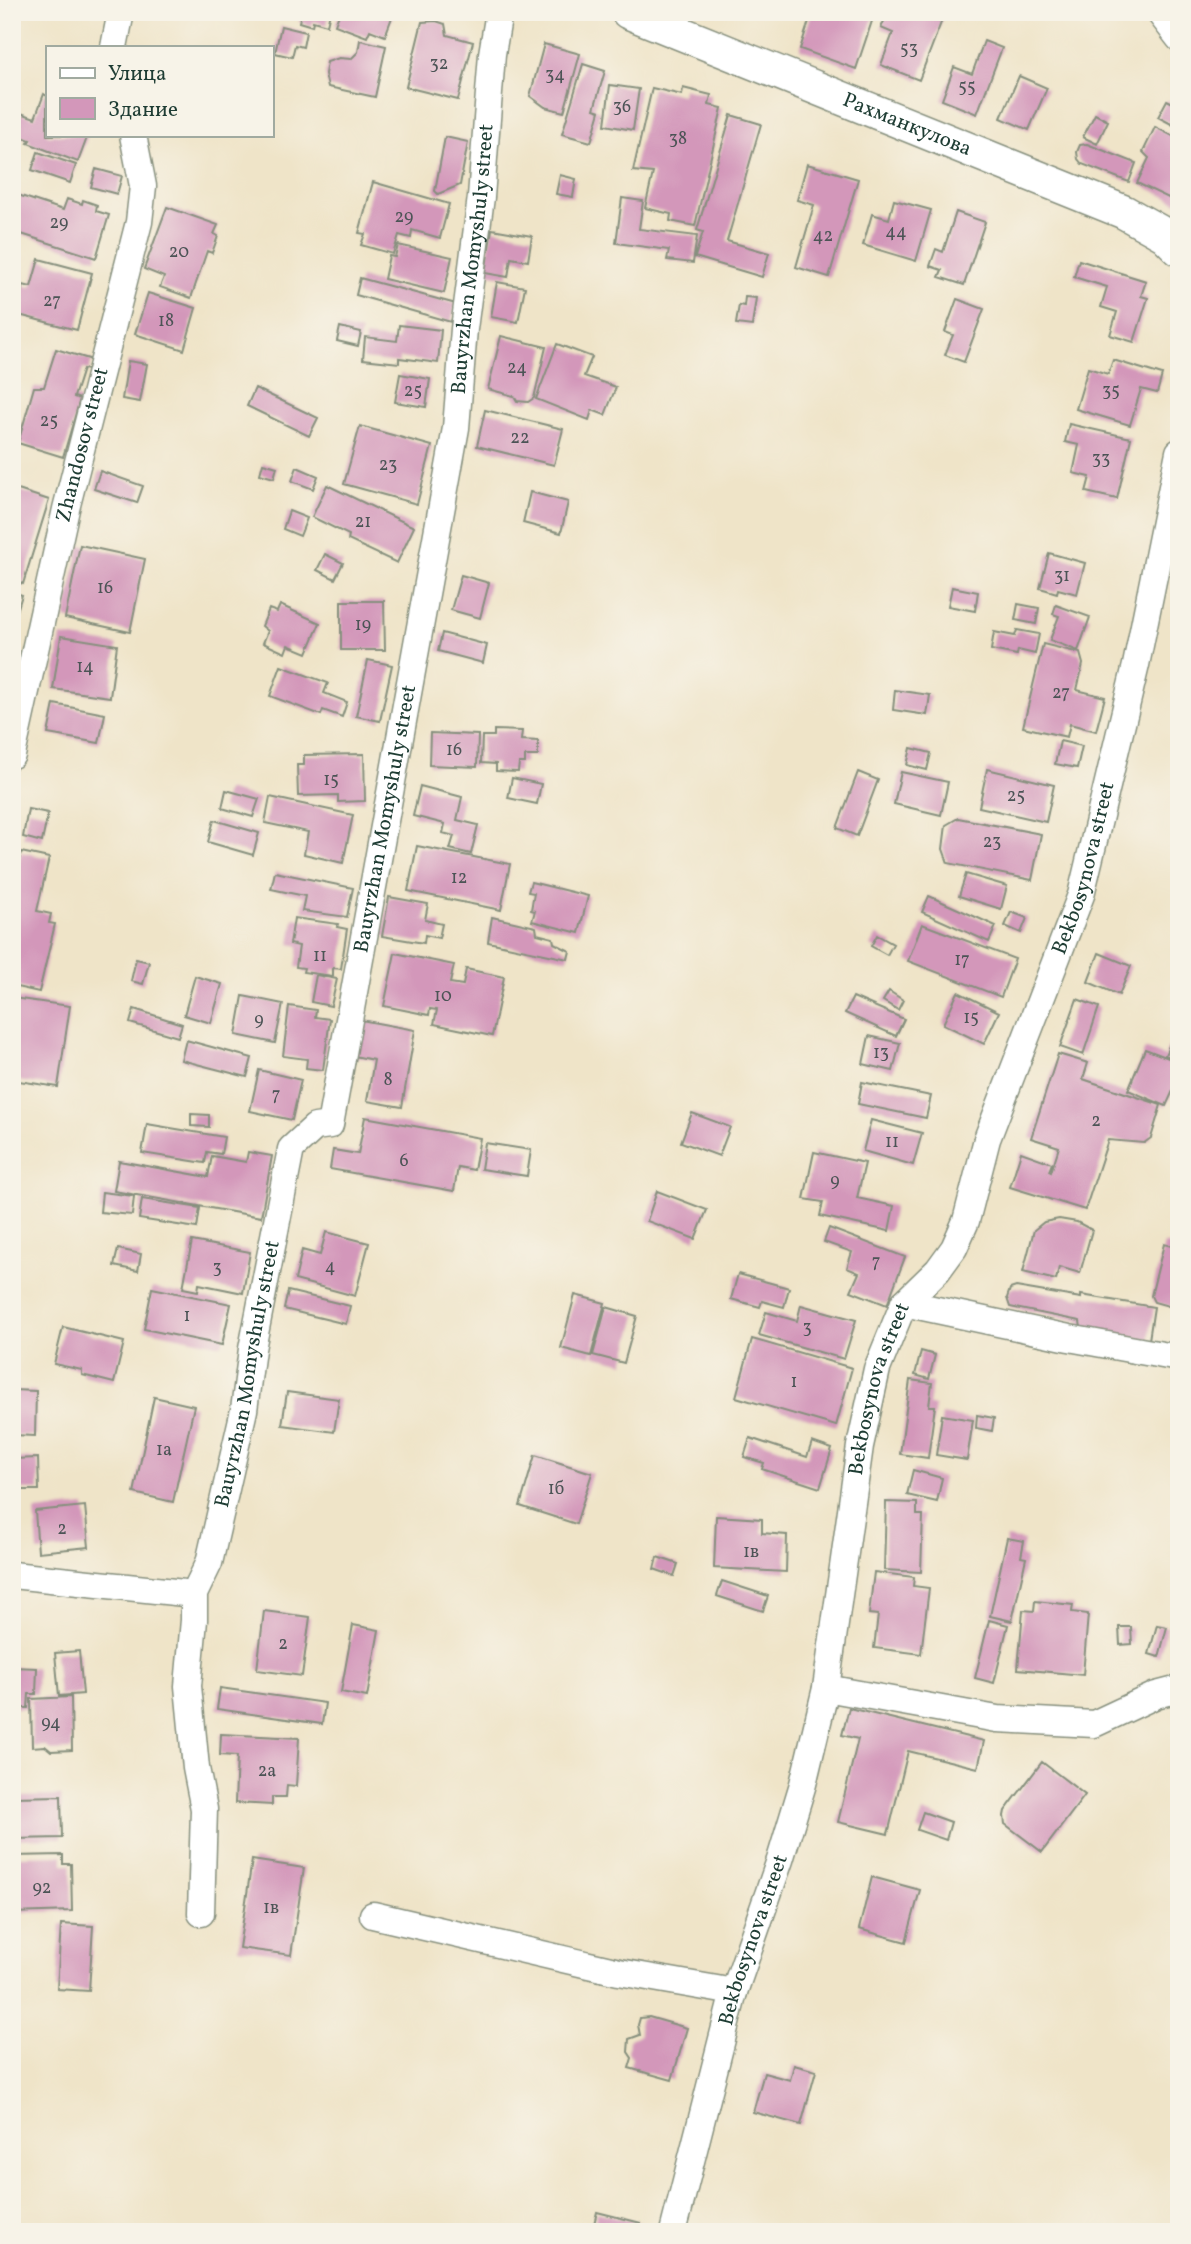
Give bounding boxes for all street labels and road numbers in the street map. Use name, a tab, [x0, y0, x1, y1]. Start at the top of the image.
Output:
street label: Рахманкулова	[838, 86, 976, 164]
street label: Bauyrzhan Momyshuly street	[444, 123, 501, 395]
street label: Zhandosov street	[49, 364, 116, 525]
street label: Bauyrzhan Momyshuly street	[347, 682, 424, 955]
street label: Bekbosynova street	[1045, 779, 1122, 959]
street label: Bauyrzhan Momyshuly street	[208, 1238, 287, 1510]
street label: Bekbosynova street	[842, 1298, 917, 1477]
street label: Bekbosynova street	[712, 1851, 795, 2029]

